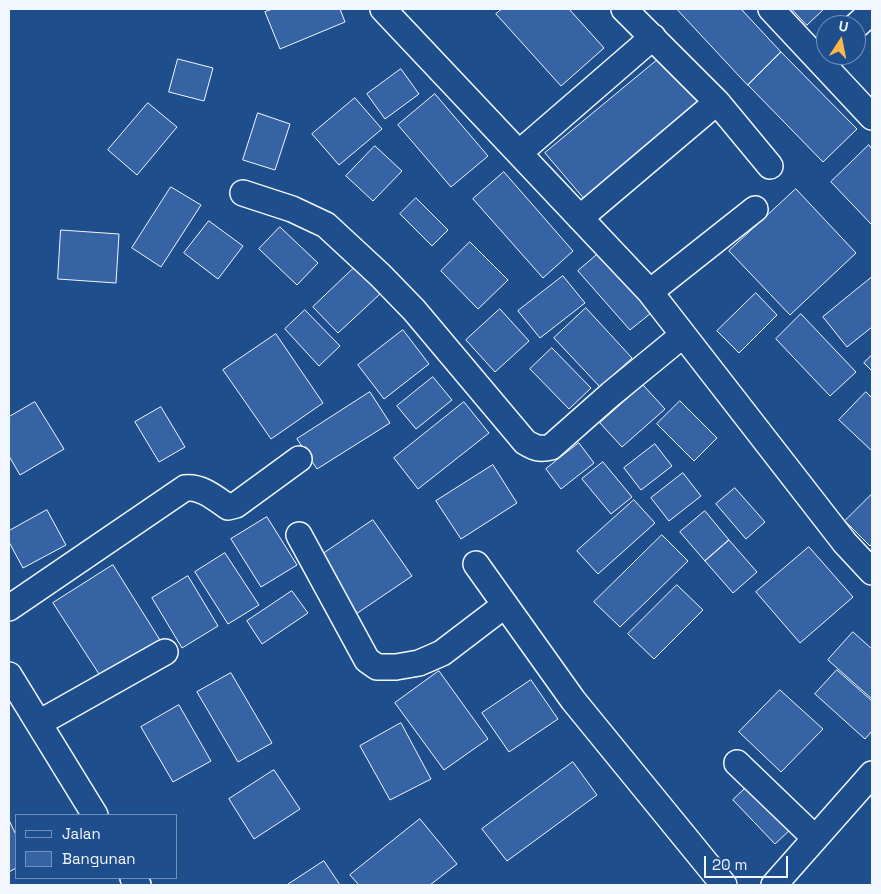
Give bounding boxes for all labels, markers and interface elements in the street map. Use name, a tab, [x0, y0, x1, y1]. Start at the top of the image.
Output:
north arrow	[816, 15, 866, 65]
text: U	[837, 17, 850, 36]
legend	[15, 814, 178, 879]
text: Jalan	[62, 824, 101, 843]
scale bar	[706, 846, 790, 878]
text: Bangunan	[62, 849, 136, 868]
text: 20 m	[712, 855, 747, 874]

